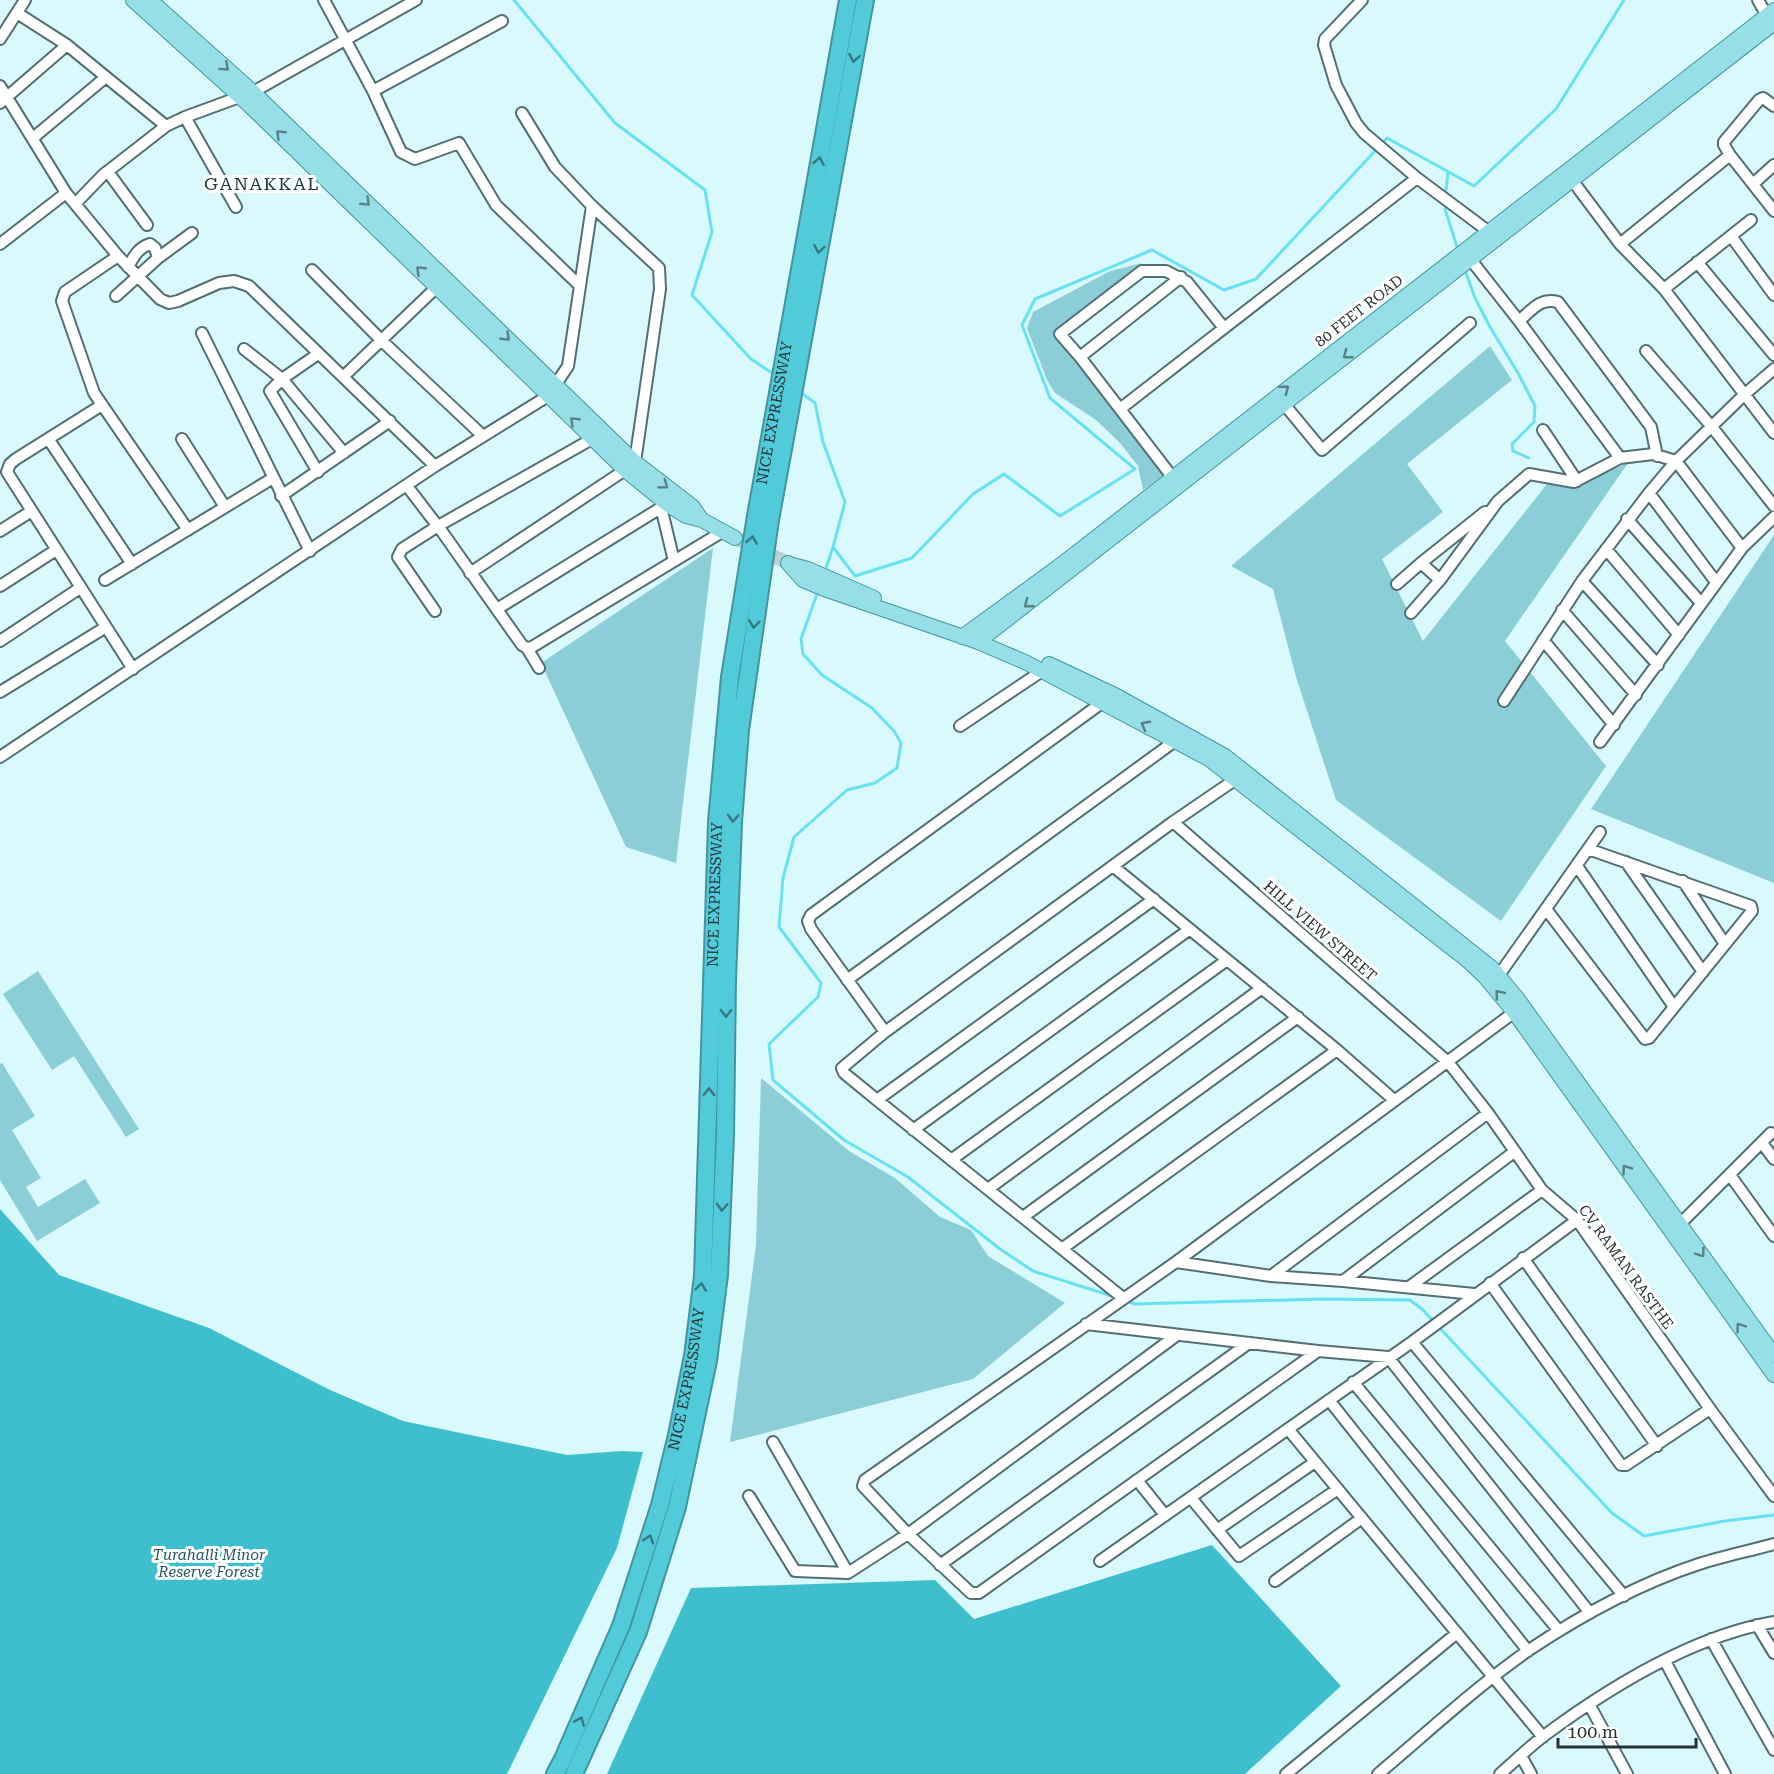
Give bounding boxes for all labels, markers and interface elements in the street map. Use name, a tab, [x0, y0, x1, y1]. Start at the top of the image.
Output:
one-way arrow	[848, 52, 861, 62]
one-way arrow	[218, 60, 229, 71]
one-way arrow	[276, 131, 287, 142]
one-way arrow	[813, 157, 825, 166]
district label: GANAKKAL	[204, 173, 320, 194]
one-way arrow	[359, 195, 369, 206]
one-way arrow	[813, 244, 826, 254]
one-way arrow	[416, 266, 426, 277]
street label: 80 FEET ROAD	[1311, 271, 1407, 351]
one-way arrow	[500, 330, 510, 341]
street label: NICE EXPRESSWAY	[753, 339, 796, 486]
one-way arrow	[1343, 348, 1354, 359]
one-way arrow	[1278, 386, 1289, 397]
one-way arrow	[570, 417, 580, 428]
one-way arrow	[657, 477, 668, 488]
one-way arrow	[745, 535, 758, 545]
one-way arrow	[1023, 597, 1034, 608]
one-way arrow	[749, 619, 761, 629]
one-way arrow	[1140, 721, 1151, 732]
one-way arrow	[727, 813, 740, 822]
street label: NICE EXPRESSWAY	[704, 821, 726, 967]
street label: HILL VIEW STREET	[1260, 877, 1380, 985]
one-way arrow	[1496, 990, 1507, 1001]
one-way arrow	[720, 1008, 733, 1017]
one-way arrow	[703, 1088, 715, 1097]
one-way arrow	[1622, 1164, 1633, 1175]
street label: CV RAMAN RASTHE	[1575, 1201, 1677, 1333]
one-way arrow	[715, 1203, 728, 1212]
one-way arrow	[1694, 1246, 1705, 1257]
one-way arrow	[695, 1282, 707, 1291]
street label: NICE EXPRESSWAY	[665, 1306, 708, 1452]
one-way arrow	[1736, 1323, 1747, 1334]
one-way arrow	[642, 1534, 654, 1545]
park label: Turahalli Minor Reserve Forest	[153, 1546, 266, 1581]
scale bar	[1558, 1711, 1696, 1749]
one-way arrow	[572, 1716, 584, 1727]
text: 100 m	[1567, 1721, 1618, 1742]

